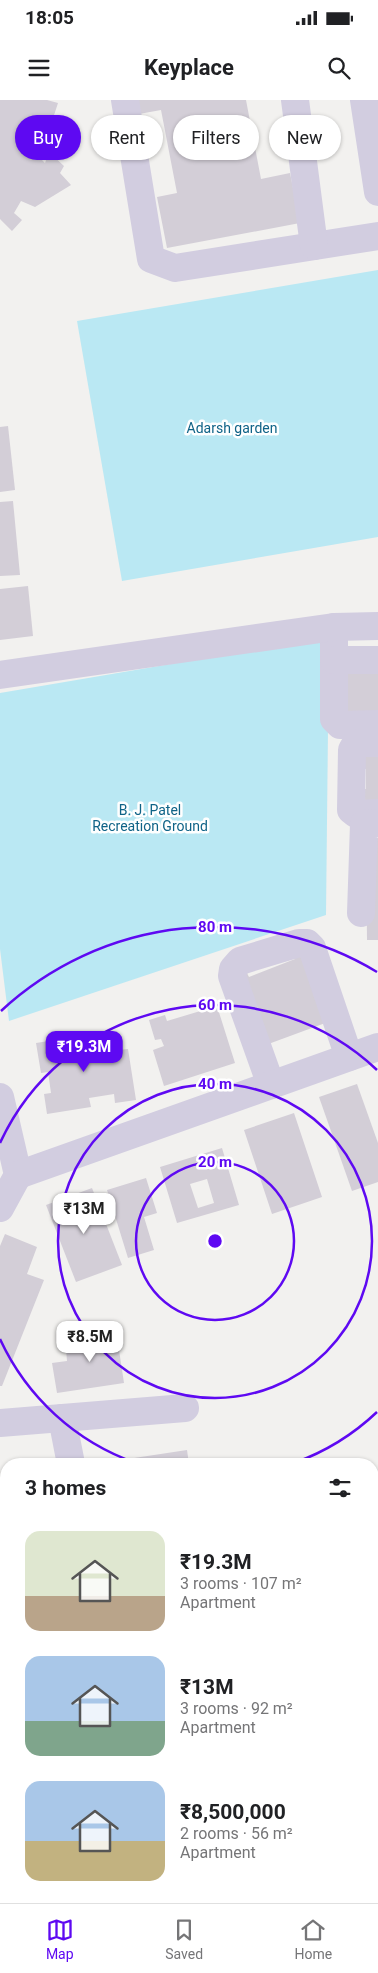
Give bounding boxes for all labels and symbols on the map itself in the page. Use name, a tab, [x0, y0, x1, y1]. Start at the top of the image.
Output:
park label: Adarsh garden	[187, 420, 277, 436]
park label: B. J. Patel Recreation Ground	[92, 802, 208, 834]
text: 80 m	[198, 918, 232, 936]
text: 60 m	[198, 996, 232, 1014]
pin: ₹19.3M	[43, 1030, 125, 1073]
text: 40 m	[198, 1075, 232, 1093]
text: 20 m	[198, 1153, 232, 1171]
pin: ₹13M	[54, 1192, 114, 1235]
centre of rings	[206, 1232, 224, 1250]
pin: ₹8.5M	[55, 1320, 125, 1363]

